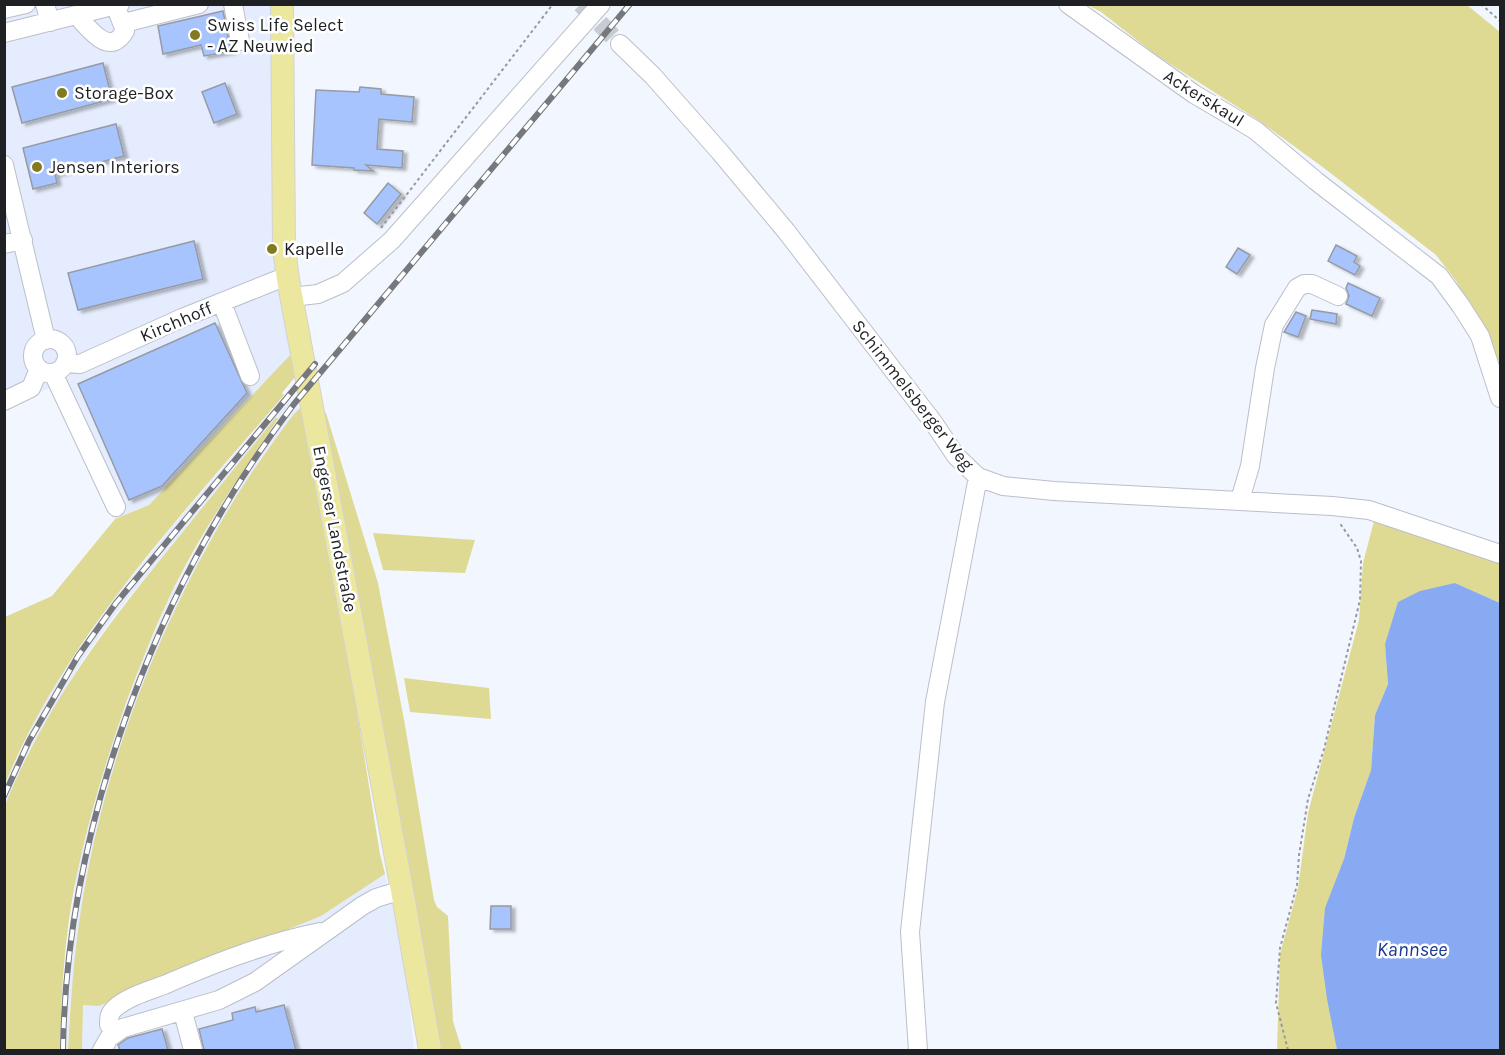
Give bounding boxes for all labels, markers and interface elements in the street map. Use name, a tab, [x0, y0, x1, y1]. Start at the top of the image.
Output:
place label: Swiss Life Select - AZ Neuwied	[207, 14, 344, 57]
marker: Swiss Life Select - AZ Neuwied	[188, 28, 202, 42]
street label: Ackerskaul	[1160, 65, 1248, 131]
place label: Storage-Box	[74, 82, 174, 104]
marker: Storage-Box	[55, 86, 69, 100]
place label: Jensen Interiors	[49, 156, 180, 178]
marker: Jensen Interiors	[30, 160, 44, 174]
place label: Kapelle	[284, 238, 344, 260]
marker: Kapelle	[265, 242, 279, 256]
street label: Kirchhoff	[137, 297, 216, 347]
street label: Schimmelsberger Weg	[847, 315, 979, 475]
street label: Engerser Landstraße	[308, 444, 362, 614]
water label: Kannsee	[1377, 938, 1447, 961]

